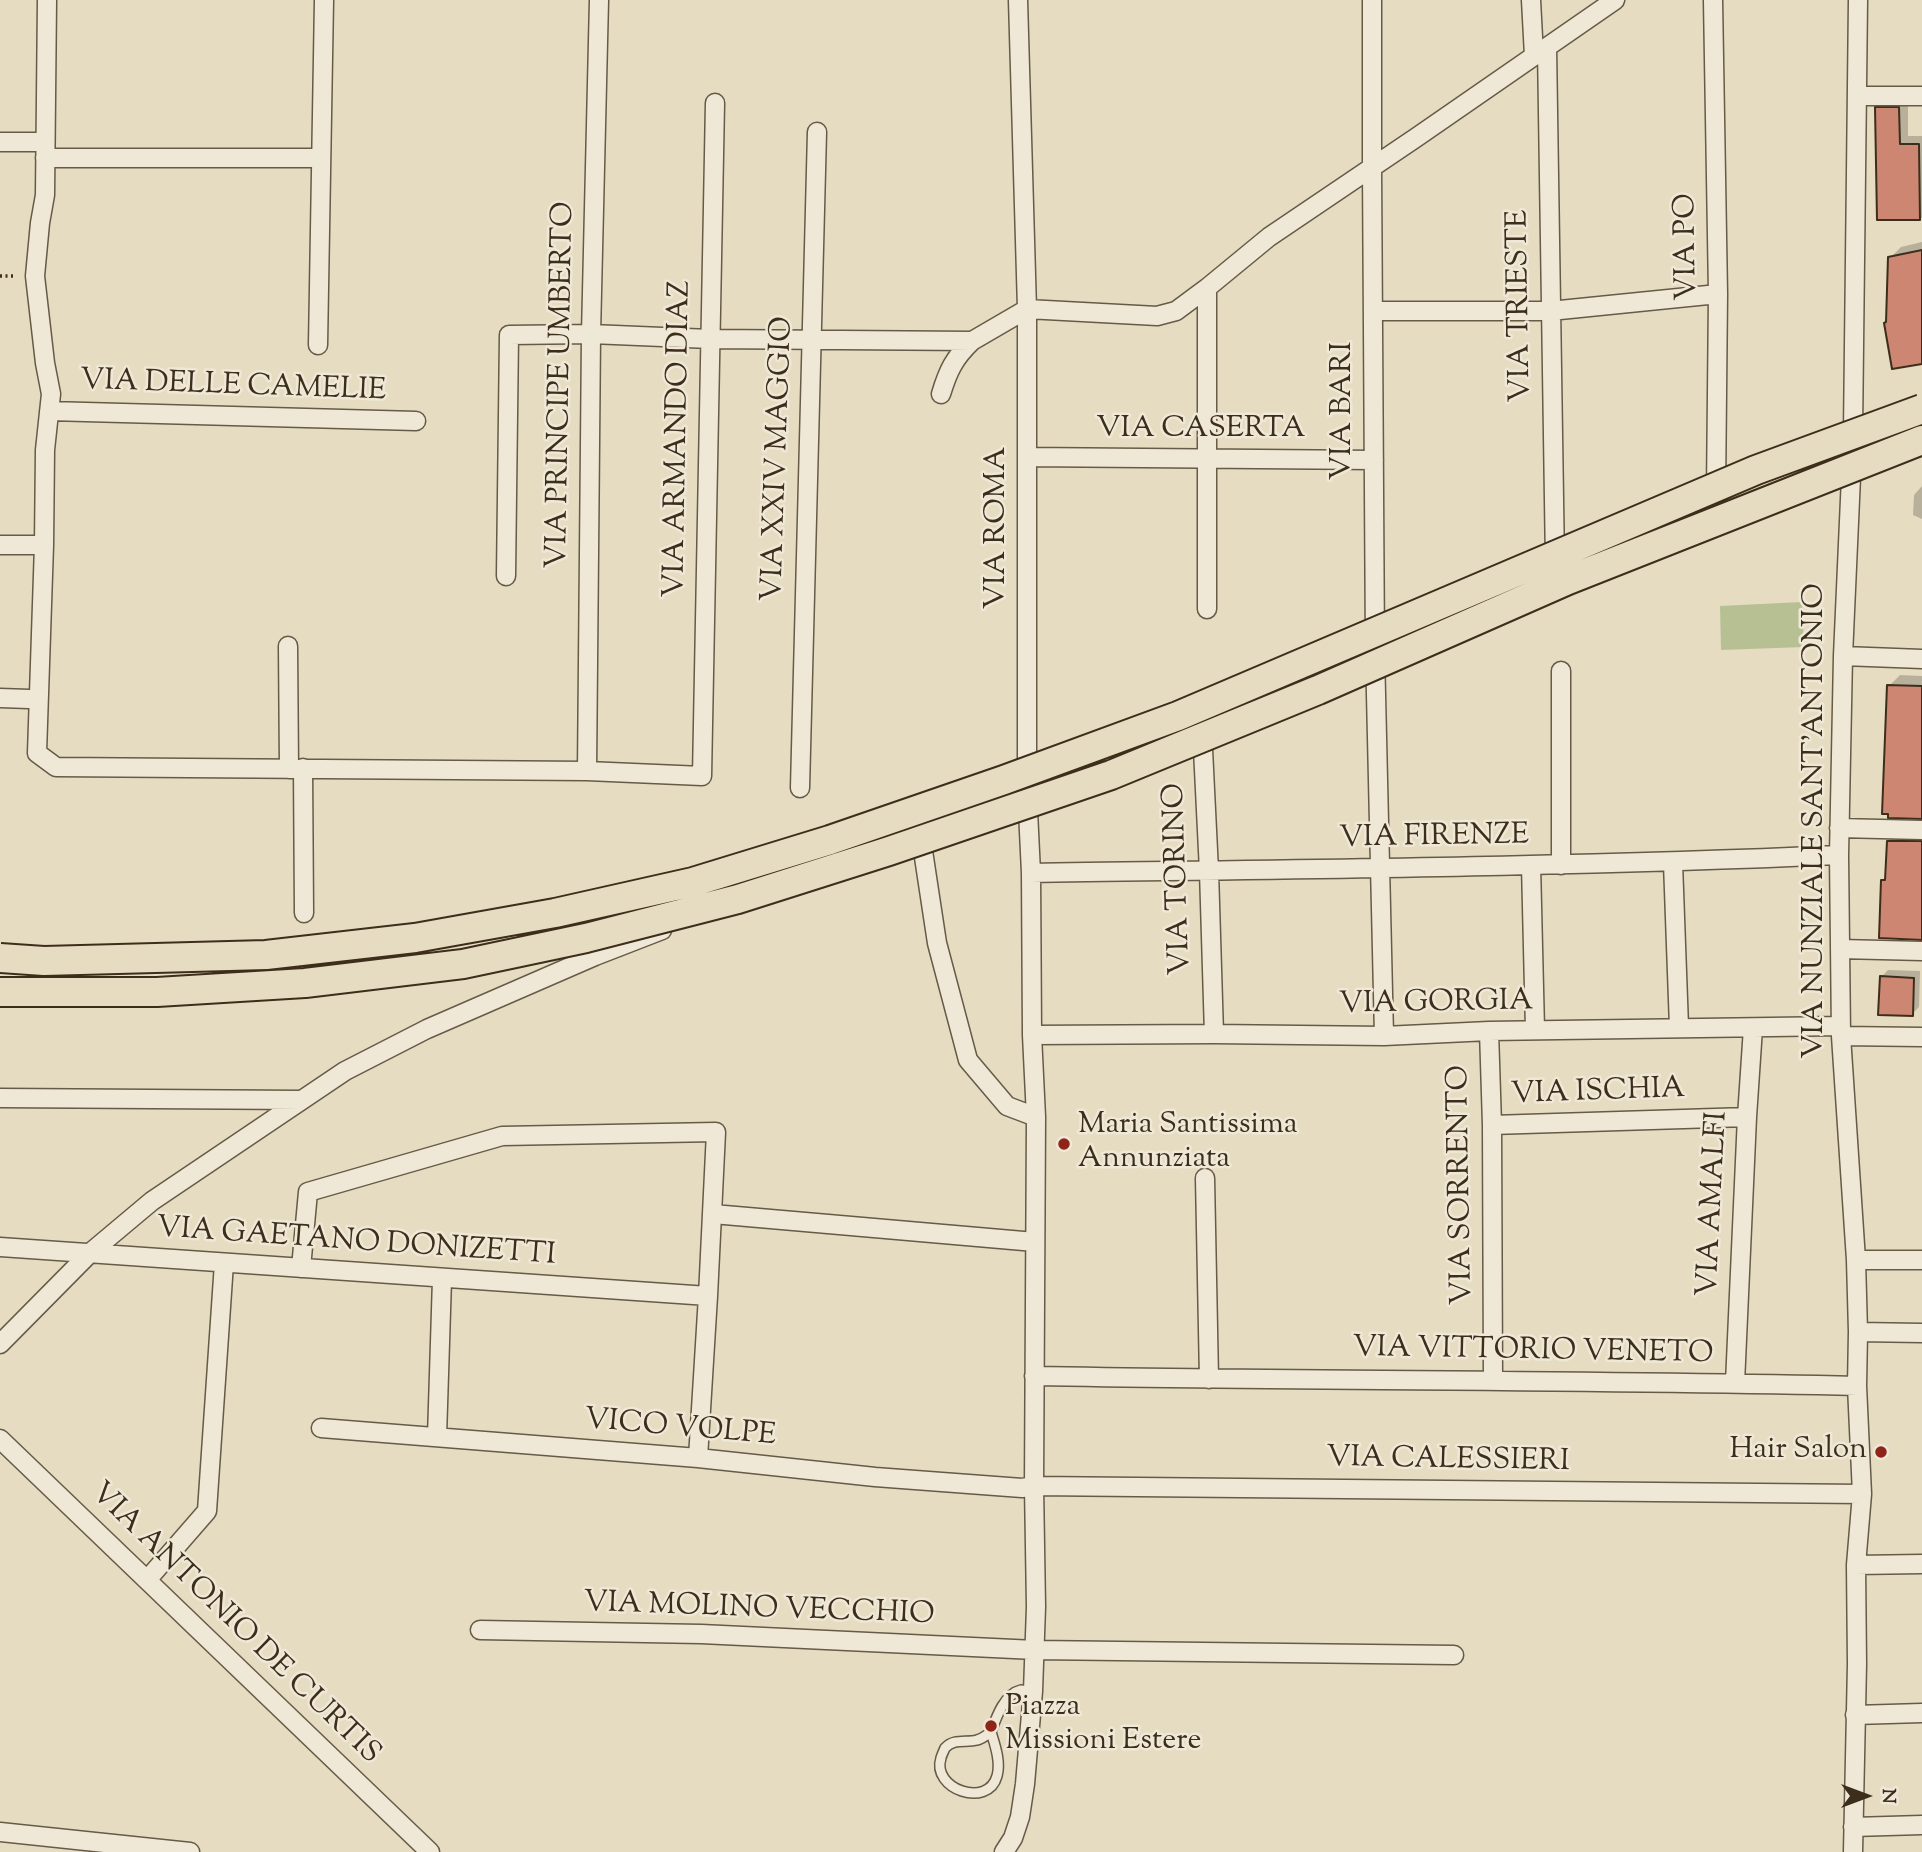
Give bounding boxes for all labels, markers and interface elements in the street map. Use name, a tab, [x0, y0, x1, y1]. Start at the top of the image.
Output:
street label: VIA PO	[1670, 193, 1708, 301]
street label: VIA PRINCIPE UMBERTO	[542, 201, 584, 569]
street label: VIA TRIESTE	[1502, 209, 1542, 403]
street label: VIA ARMANDO DIAZ	[659, 280, 701, 598]
street label: VIA XXIV MAGGIO	[757, 316, 803, 602]
street label: VIA BARI	[1327, 342, 1363, 480]
street label: VIA DELLE CAMELIE	[79, 365, 387, 411]
street label: VIA CASERTA	[1096, 413, 1306, 449]
street label: VIA ROMA	[981, 447, 1017, 609]
street label: VIA NUNZIALE SANT'ANTONIO	[1799, 583, 1835, 1059]
street label: VIA TORINO	[1159, 782, 1201, 976]
street label: VIA FIRENZE	[1339, 819, 1529, 859]
street label: VIA GORGIA	[1339, 985, 1533, 1025]
street label: VIA SORRENTO	[1443, 1065, 1483, 1305]
street label: VIA ISCHIA	[1510, 1073, 1686, 1115]
place label: Maria Santissima Annunziata	[1078, 1109, 1298, 1180]
street label: VIA AMALFI	[1692, 1110, 1738, 1298]
marker: Maria Santissima Annunziata	[1056, 1136, 1072, 1152]
street label: VIA GAETANO DONIZETTI	[155, 1212, 557, 1276]
street label: VIA VITTORIO VENETO	[1352, 1332, 1714, 1374]
street label: VICO VOLPE	[583, 1404, 777, 1456]
place label: Hair Salon	[1730, 1434, 1867, 1470]
street label: VIA CALESSIERI	[1326, 1442, 1570, 1482]
marker: Hair Salon	[1873, 1444, 1889, 1460]
street label: VIA ANTONIO DE CURTIS	[81, 1477, 387, 1773]
street label: VIA MOLINO VECCHIO	[583, 1587, 935, 1635]
place label: Piazza Missioni Estere	[1005, 1691, 1201, 1762]
marker: Piazza Missioni Estere	[983, 1718, 999, 1734]
north arrow	[1831, 1761, 1901, 1831]
text: N	[1874, 1788, 1901, 1804]

